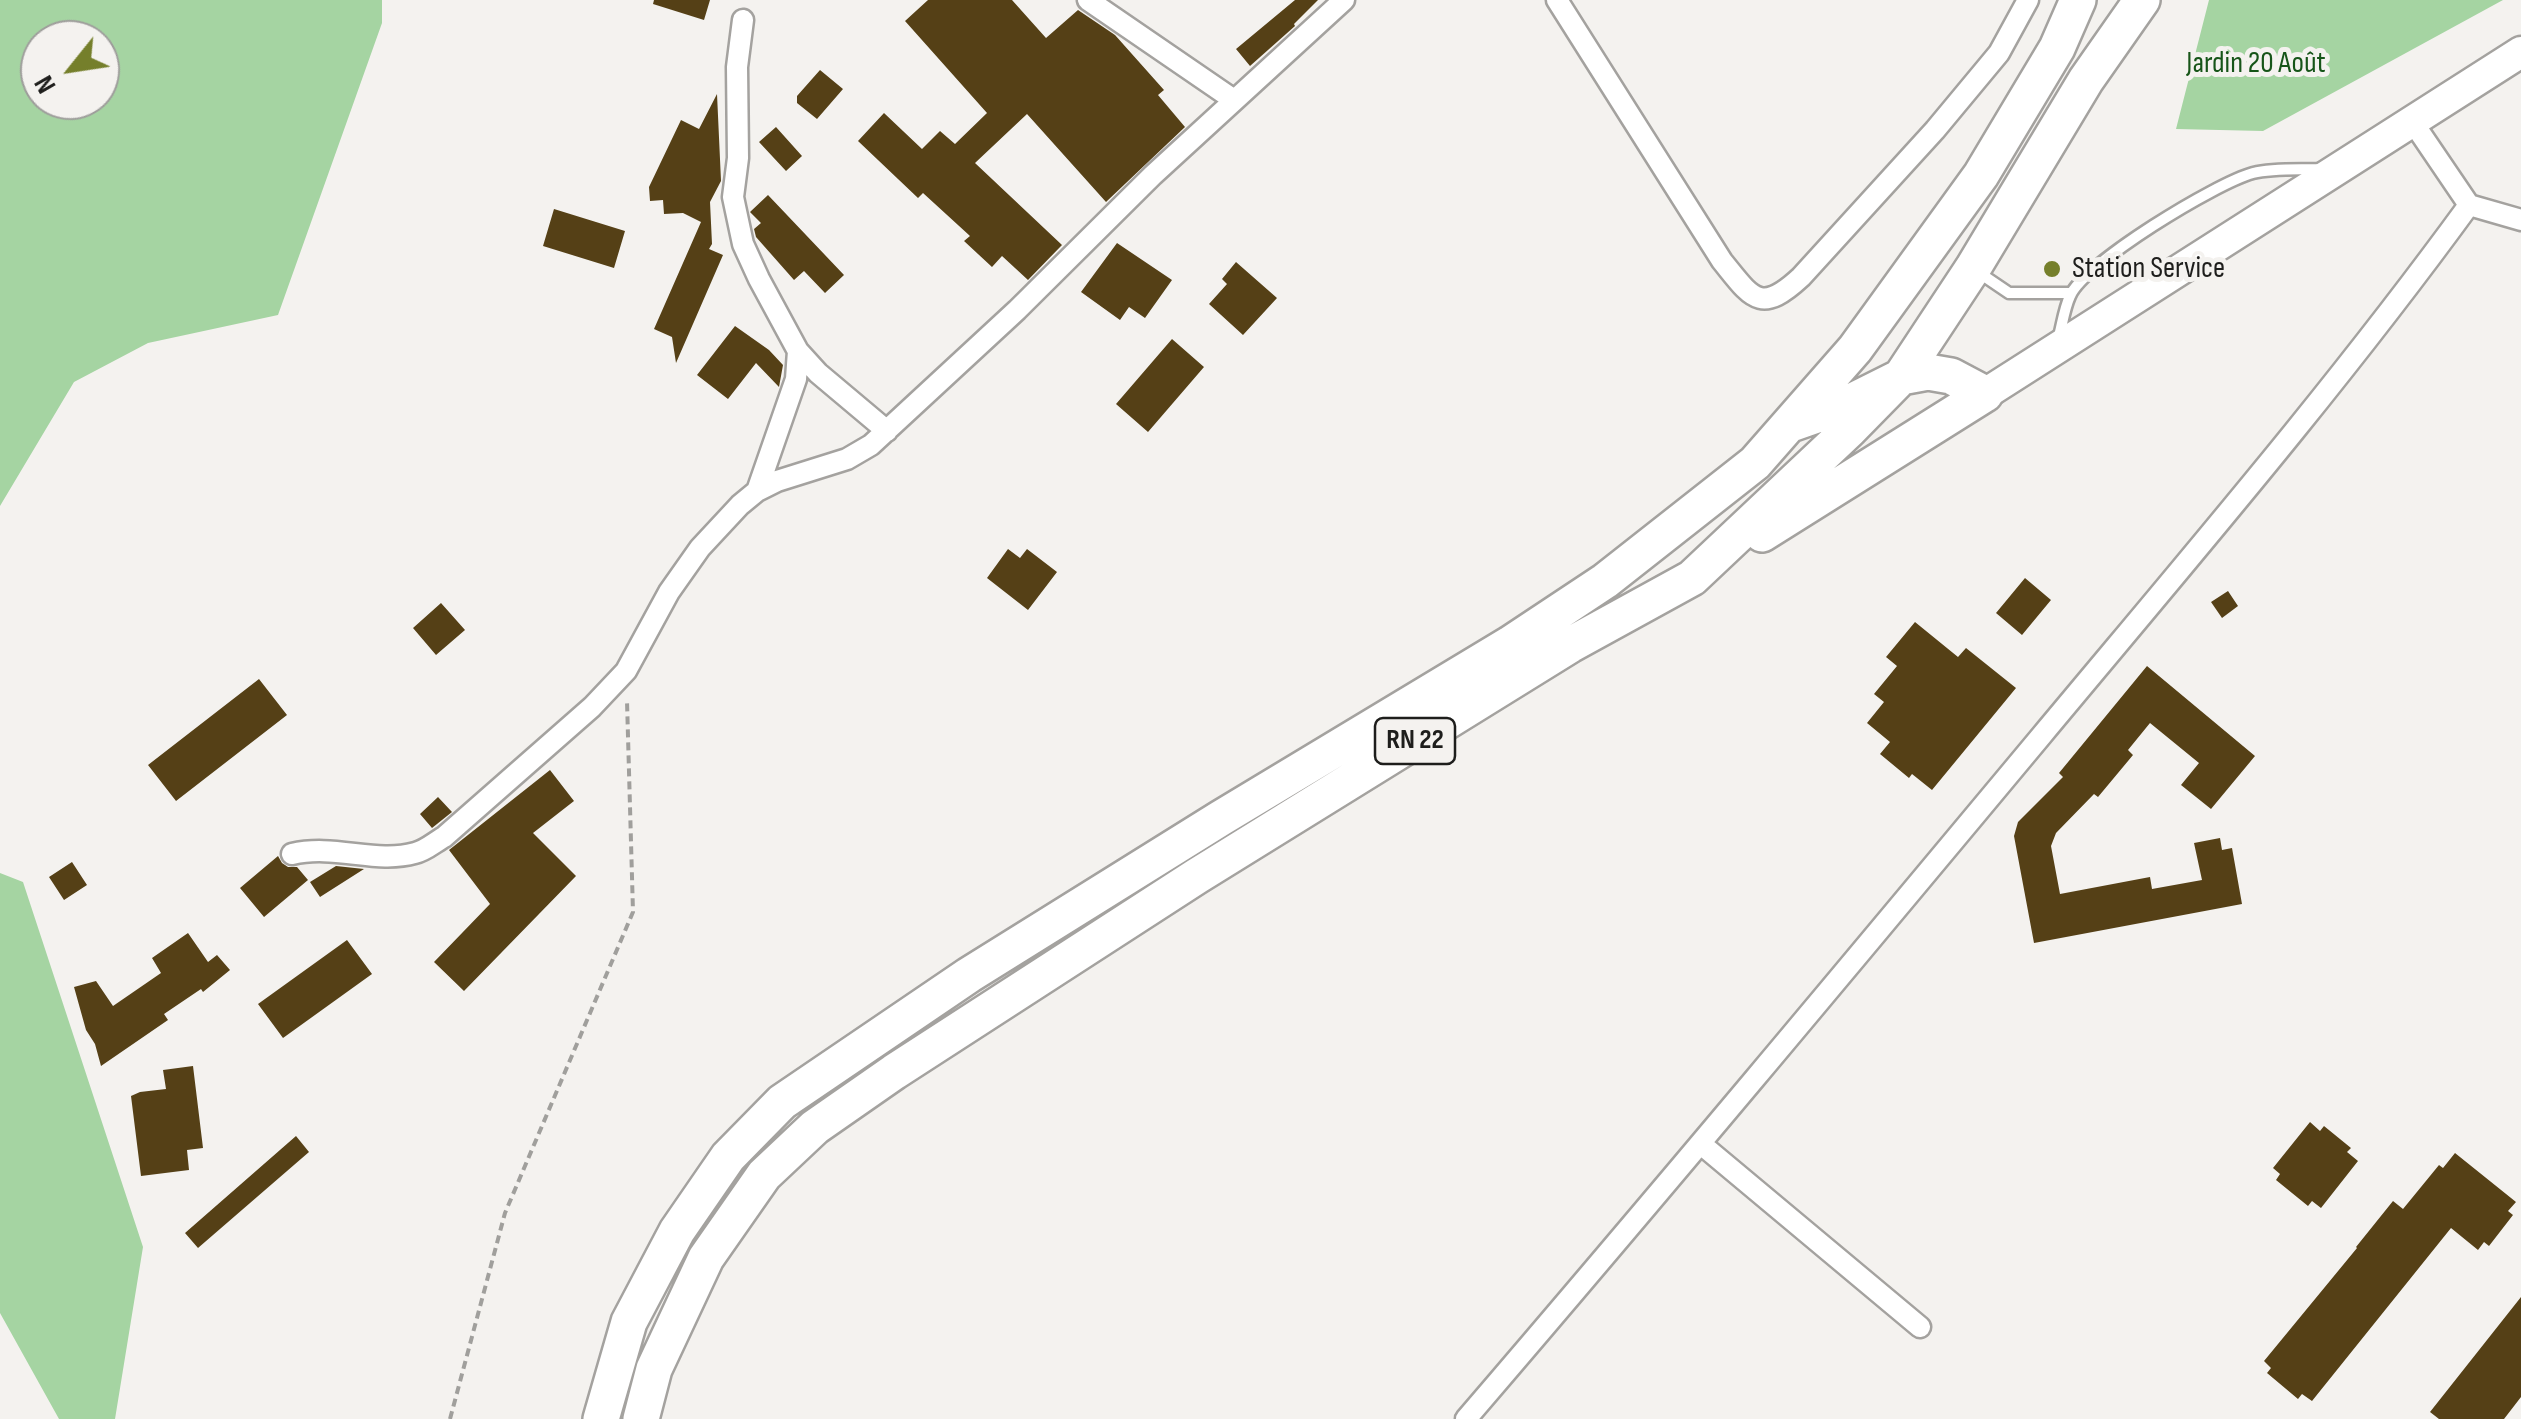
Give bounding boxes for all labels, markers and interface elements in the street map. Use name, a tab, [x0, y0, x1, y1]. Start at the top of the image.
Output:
north arrow	[20, 20, 120, 120]
park label: Jardin 20 Août	[2186, 46, 2326, 82]
text: N	[27, 70, 63, 99]
place label: Station Service	[2072, 251, 2225, 287]
marker: Station Service	[2041, 258, 2063, 280]
road number: RN 22	[1375, 718, 1455, 764]

